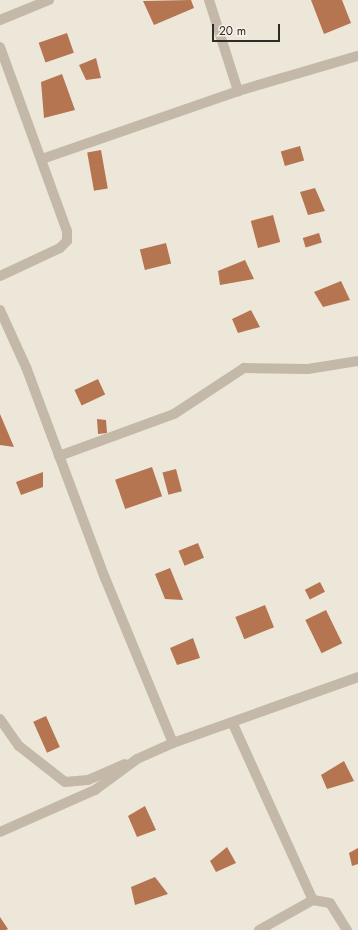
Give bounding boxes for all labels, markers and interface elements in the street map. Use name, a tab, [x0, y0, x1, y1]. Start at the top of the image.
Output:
scale bar	[214, 16, 282, 42]
text: 20 m	[219, 22, 246, 40]

